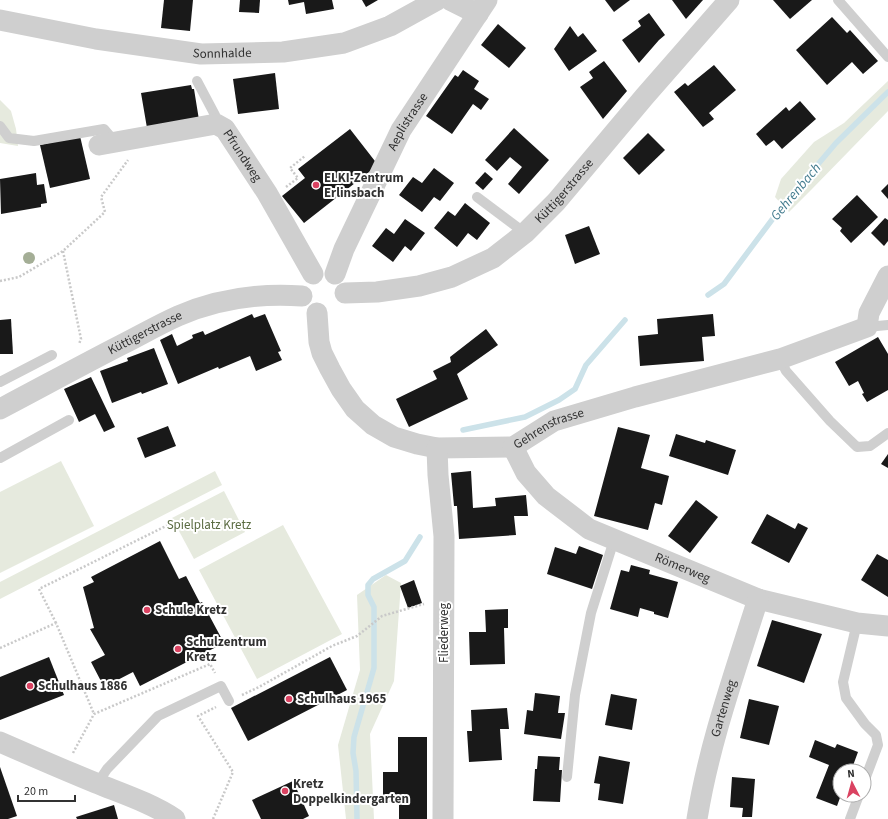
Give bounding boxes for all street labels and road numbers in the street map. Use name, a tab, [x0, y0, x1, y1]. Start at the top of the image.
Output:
street label: Sonnhalde	[191, 44, 252, 63]
street label: Aeplistrasse	[383, 89, 432, 154]
street label: Pfrundweg	[219, 126, 266, 186]
street label: Küttigerstrasse	[531, 155, 598, 227]
street label: Küttigerstrasse	[105, 306, 185, 359]
street label: Gehrenstrasse	[510, 404, 586, 453]
street label: Römerweg	[652, 548, 713, 587]
street label: Fliederweg	[435, 603, 453, 663]
street label: Gartenweg	[707, 677, 741, 739]

